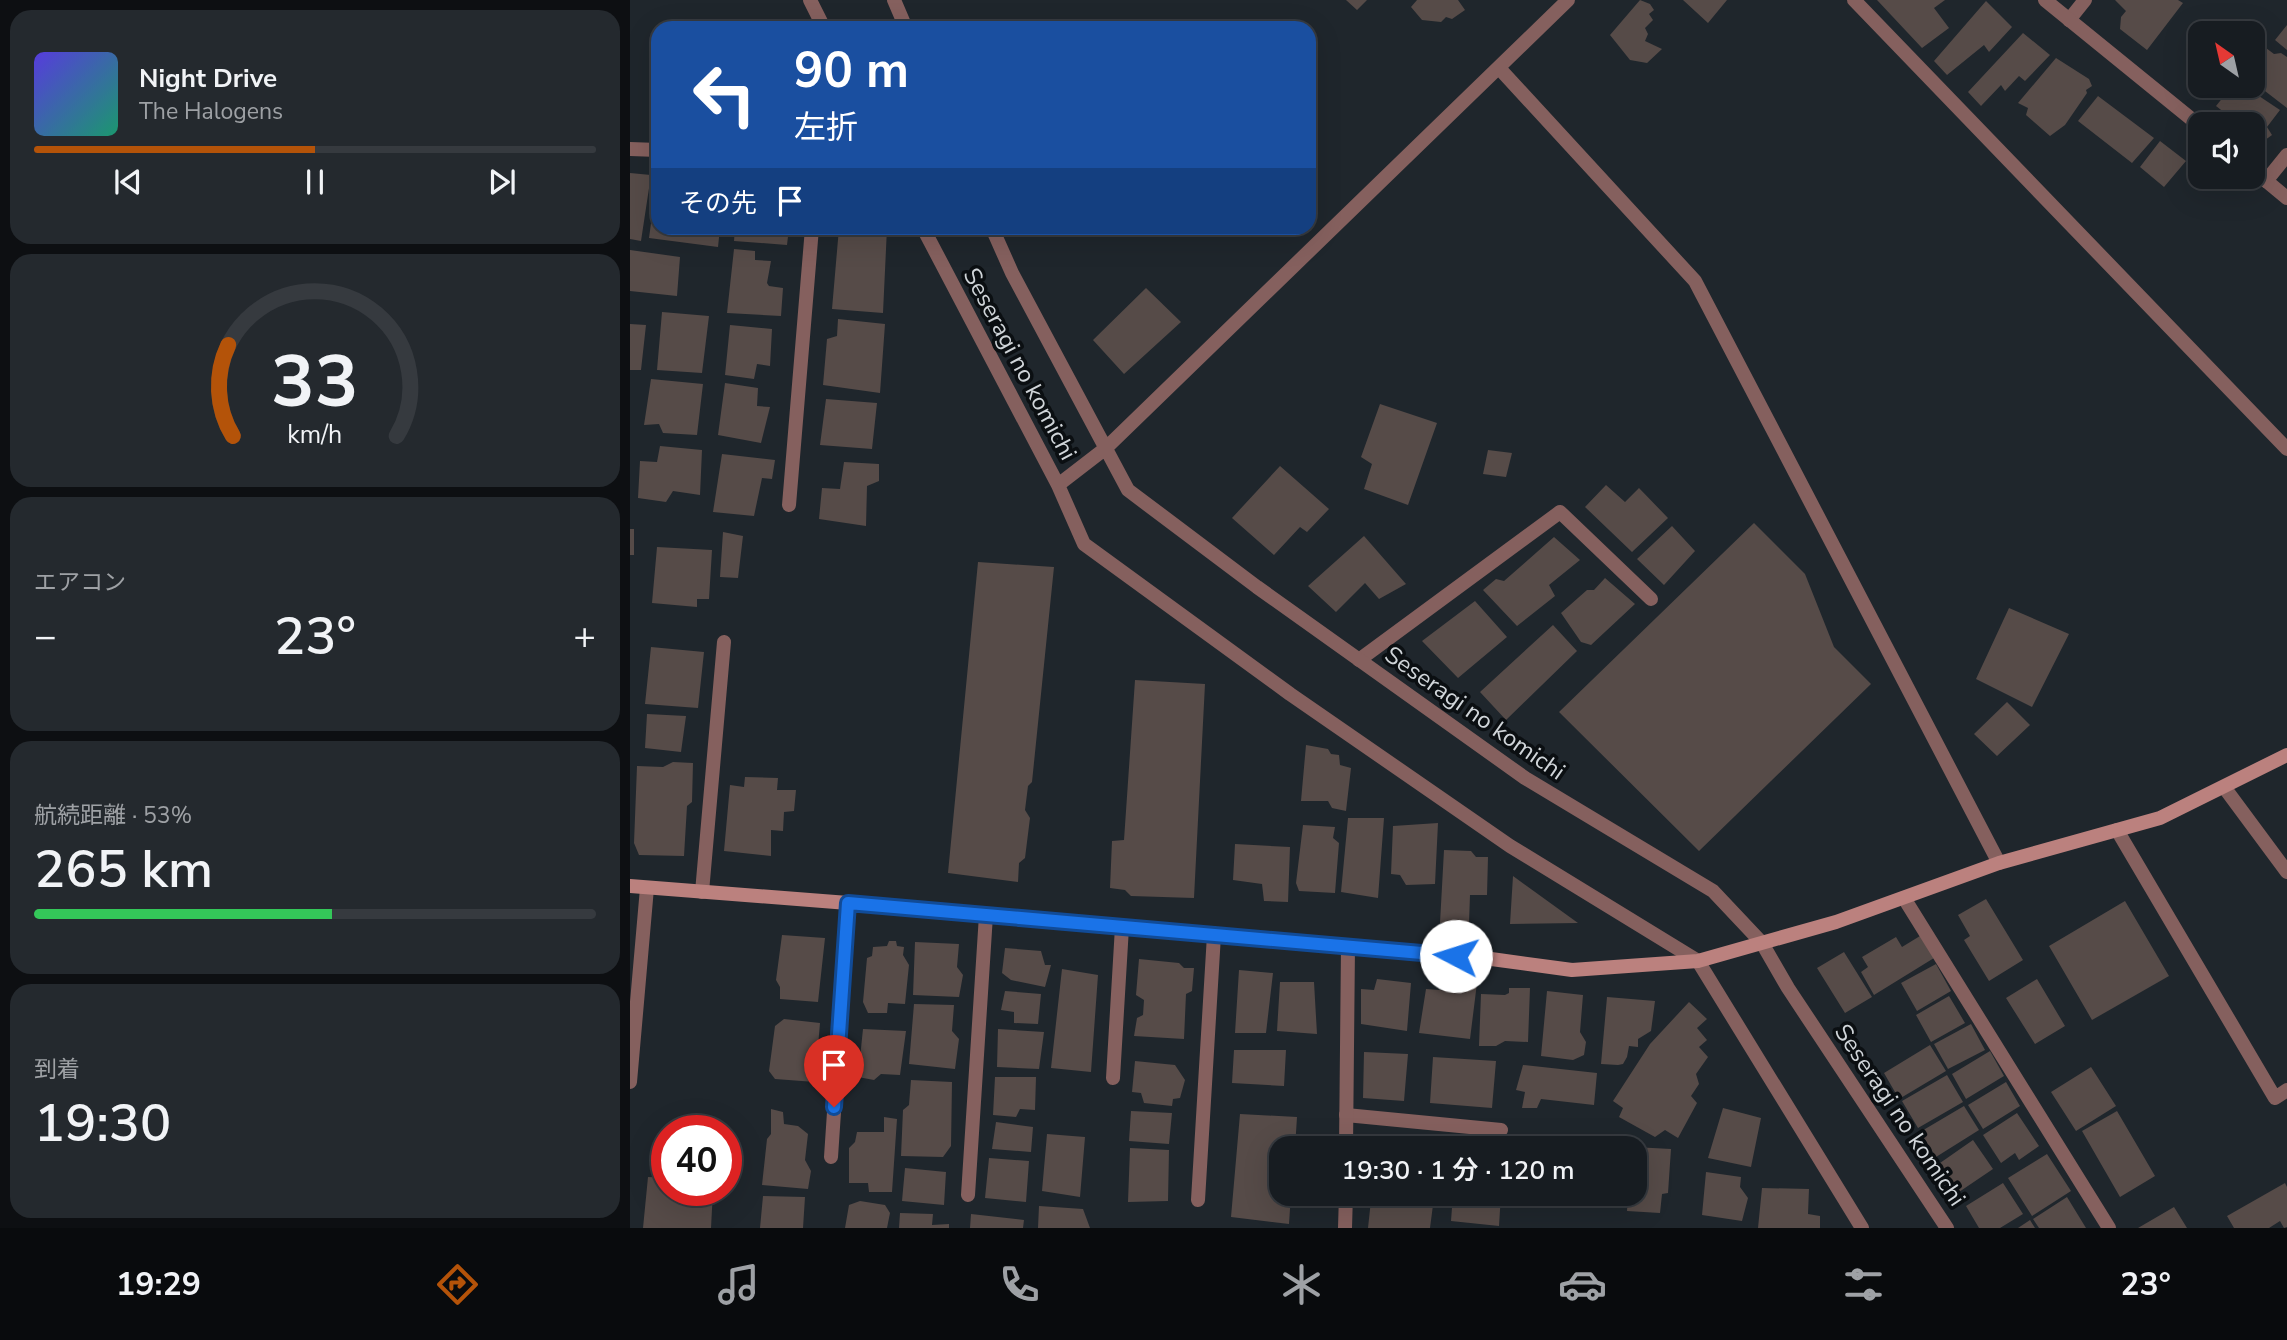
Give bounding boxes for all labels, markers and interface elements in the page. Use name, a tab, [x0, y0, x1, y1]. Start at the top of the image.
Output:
north arrow	[2188, 21, 2264, 98]
map controls	[2188, 21, 2265, 189]
text: 90 m	[794, 37, 909, 104]
icon: left	[679, 49, 770, 140]
text: Night Drive	[139, 61, 277, 96]
text: The Halogens	[139, 96, 283, 127]
text: 左折	[794, 106, 858, 149]
button: sound	[2188, 112, 2265, 189]
icon: previous	[109, 163, 147, 201]
icon: pause	[296, 163, 334, 201]
icon: next	[483, 163, 521, 201]
icon: arrive	[771, 182, 809, 220]
text: その先	[679, 186, 757, 221]
street label: Seseragi no komichi	[956, 262, 1084, 466]
text: 33	[271, 333, 359, 433]
text: km/h	[287, 418, 343, 452]
text: エアコン	[34, 567, 126, 598]
text: 23°	[274, 601, 356, 672]
text: −	[34, 611, 57, 662]
text: +	[573, 611, 596, 662]
street label: Seseragi no komichi	[1378, 639, 1572, 787]
text: 航続距離 · 53%	[34, 800, 192, 831]
text: 265 km	[34, 834, 213, 905]
position arrow	[1419, 919, 1493, 993]
street label: Seseragi no komichi	[1827, 1018, 1973, 1212]
pin	[804, 1035, 864, 1107]
icon: arrive	[815, 1046, 853, 1084]
text: 到着	[34, 1054, 80, 1085]
text: 19:30	[34, 1088, 171, 1159]
speed limit sign: 40	[651, 1115, 742, 1206]
text: 19:30 · 1 分 · 120 m	[1342, 1153, 1574, 1188]
icon: directions	[433, 1260, 482, 1309]
icon: music	[714, 1260, 763, 1309]
icon: phone	[995, 1260, 1044, 1309]
icon: climate	[1277, 1260, 1326, 1309]
icon: car	[1558, 1260, 1607, 1309]
icon: filters	[1839, 1260, 1888, 1309]
text: 19:29	[116, 1263, 201, 1306]
text: 23°	[2120, 1263, 2171, 1306]

